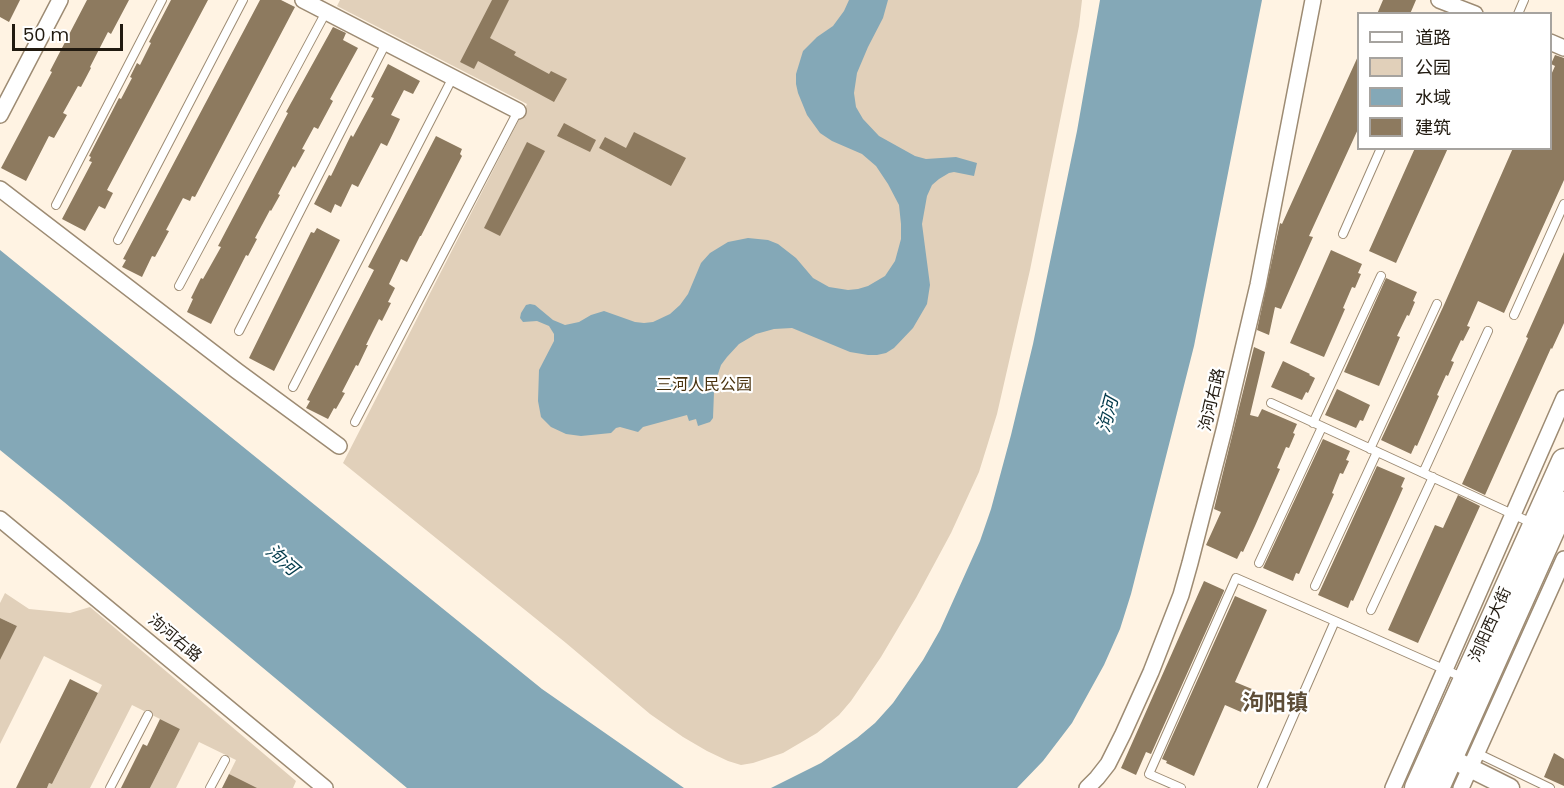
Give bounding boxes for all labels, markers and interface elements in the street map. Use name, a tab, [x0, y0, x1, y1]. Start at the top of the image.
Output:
scale bar	[15, 12, 126, 50]
legend	[1357, 12, 1552, 150]
text: 50 m	[23, 22, 69, 47]
text: 道路	[1415, 25, 1451, 50]
text: 公园	[1415, 55, 1451, 80]
text: 水域	[1415, 85, 1451, 110]
text: 建筑	[1415, 115, 1451, 140]
street label: 泃河右路	[1196, 367, 1230, 433]
park label: 三河人民公园	[656, 376, 752, 396]
water label: 泃河	[1094, 395, 1124, 435]
water label: 泃河	[260, 541, 302, 581]
street label: 泃阳西大街	[1466, 585, 1516, 665]
street label: 泃河右路	[143, 611, 205, 667]
district label: 泃阳镇	[1242, 691, 1308, 717]

